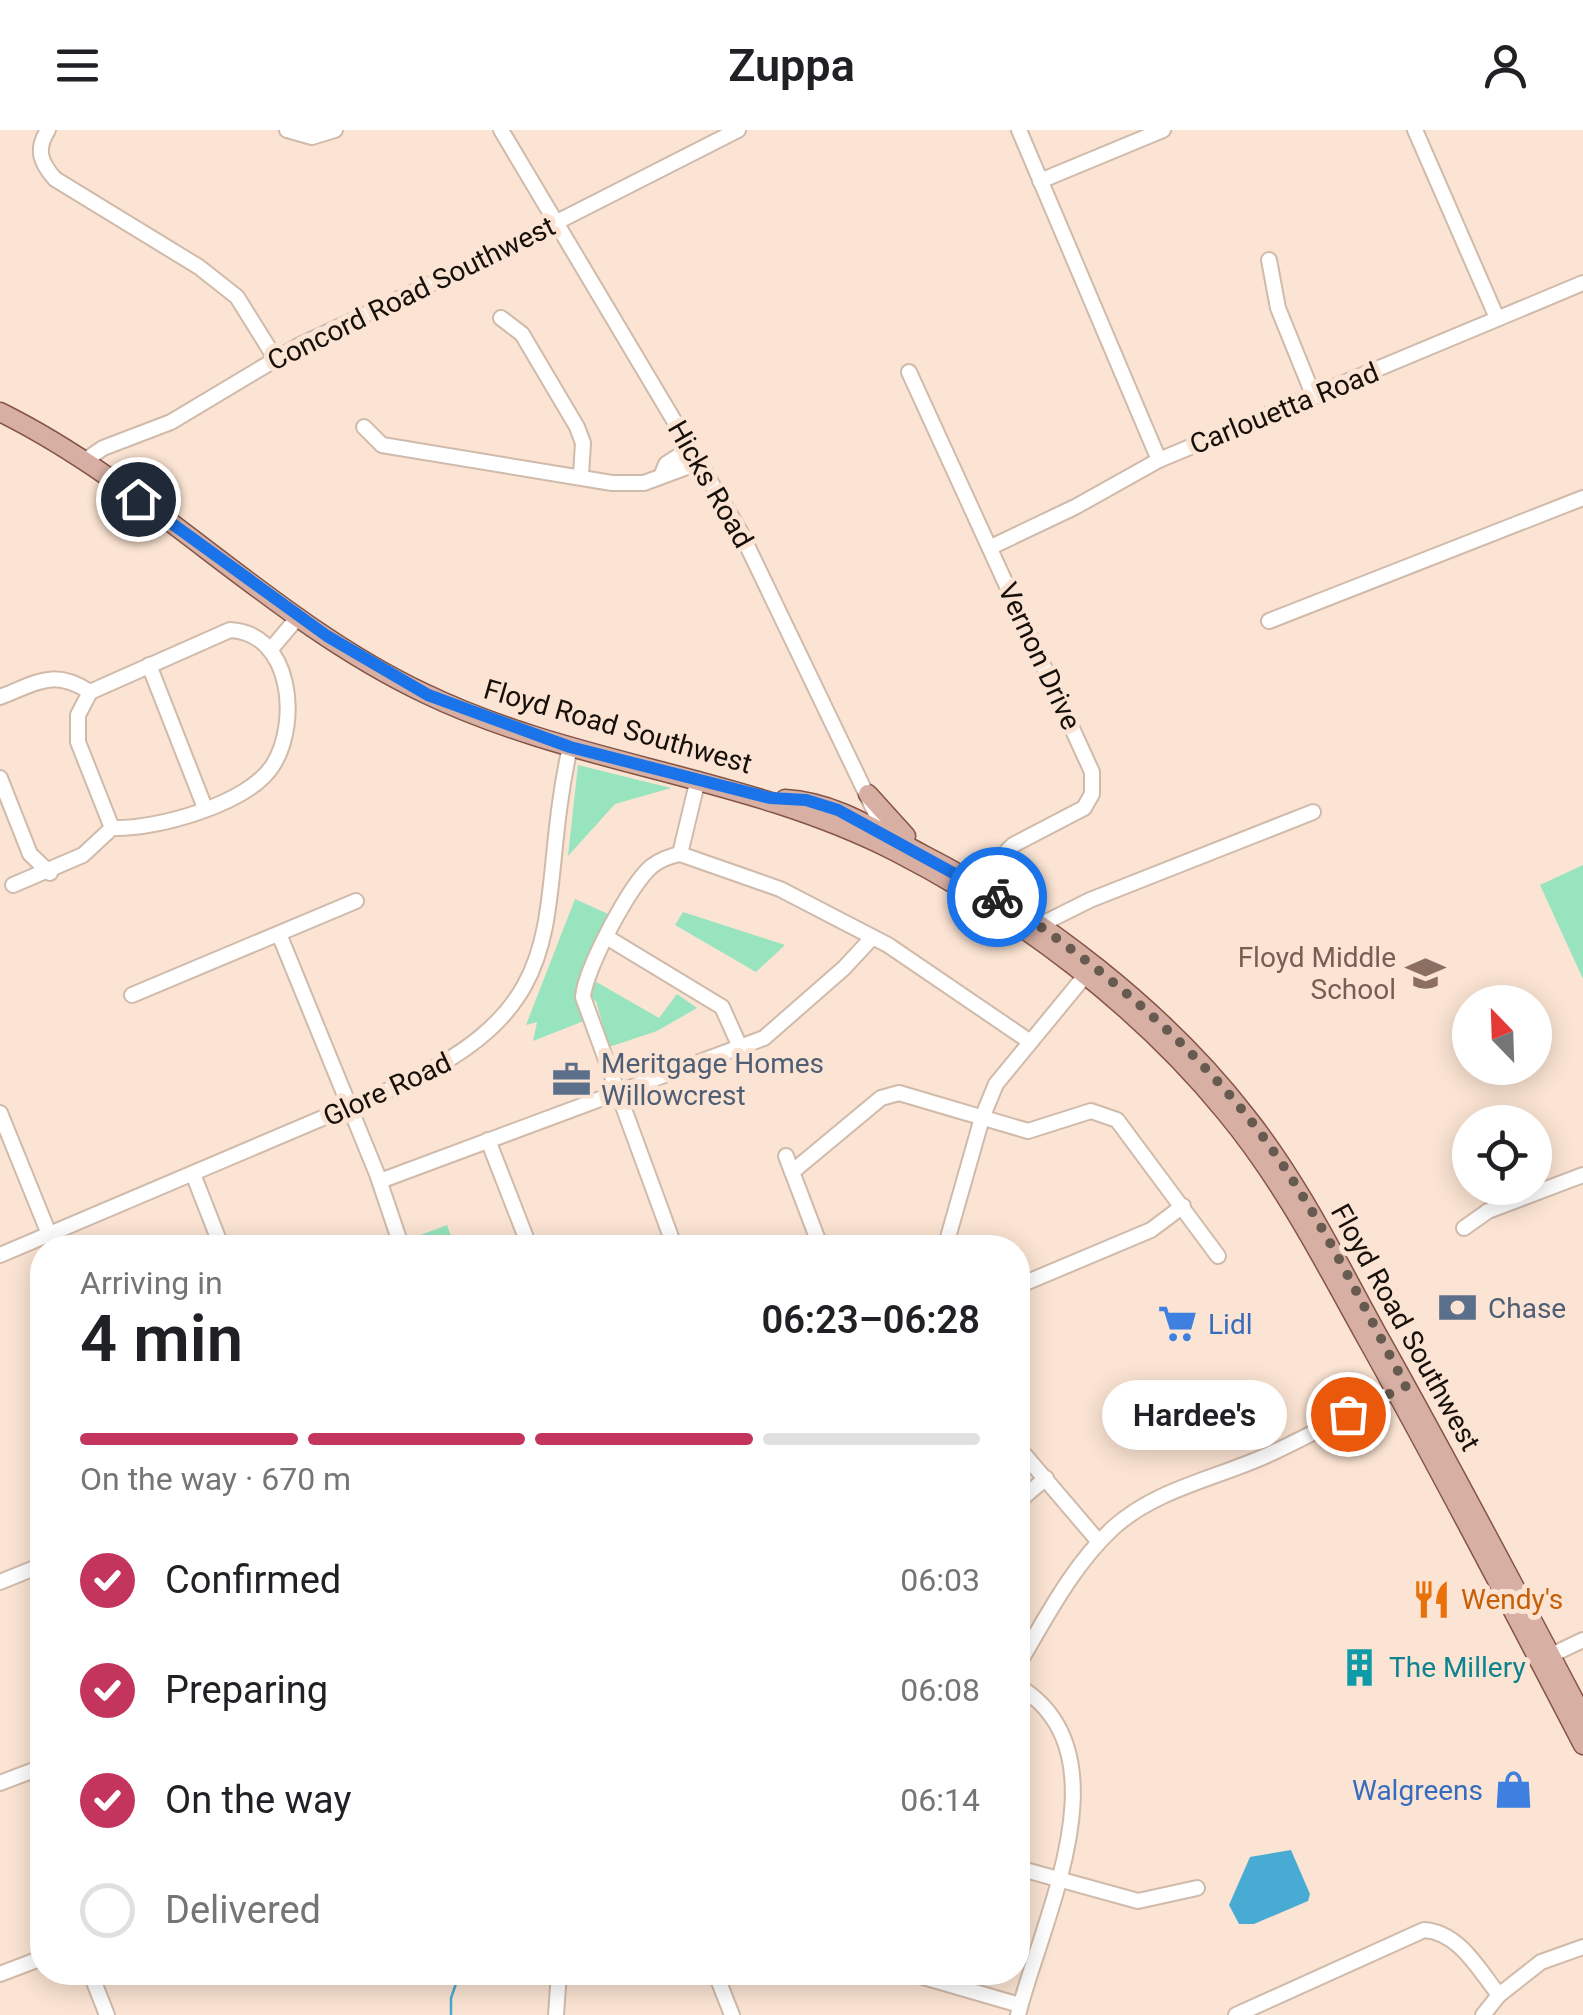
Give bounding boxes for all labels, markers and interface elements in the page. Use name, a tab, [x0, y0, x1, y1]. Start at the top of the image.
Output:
icon: menu	[50, 38, 105, 93]
icon: person	[1478, 38, 1533, 93]
text: Zuppa	[728, 39, 855, 92]
street label: Concord Road Southwest	[262, 209, 560, 377]
street label: Carlouetta Road	[1185, 356, 1383, 461]
street label: Hicks Road	[661, 415, 760, 554]
pin	[96, 457, 181, 542]
icon: home	[111, 472, 166, 527]
street label: Vernon Drive	[991, 577, 1088, 735]
street label: Floyd Road Southwest	[480, 672, 756, 781]
courier	[947, 847, 1047, 947]
icon: bike	[970, 870, 1025, 925]
place label: Floyd Middle School	[1238, 941, 1396, 1006]
school or university icon: Floyd Middle School	[1405, 952, 1447, 994]
north arrow	[1452, 985, 1552, 1085]
map controls	[1452, 985, 1552, 1205]
street label: Glore Road	[318, 1046, 456, 1133]
place label: Meritgage Homes Willowcrest	[601, 1047, 824, 1112]
office icon: Meritgage Homes Willowcrest	[550, 1058, 592, 1100]
button: locate	[1452, 1105, 1552, 1205]
street label: Floyd Road Southwest	[1324, 1198, 1487, 1456]
text: Arriving in	[80, 1264, 223, 1302]
bank icon: Chase	[1437, 1287, 1479, 1329]
place label: Chase	[1488, 1292, 1566, 1325]
text: 06:23–06:28	[761, 1298, 980, 1342]
text: 4 min	[80, 1301, 243, 1377]
supermarket icon: Lidl	[1157, 1303, 1199, 1345]
place label: Lidl	[1208, 1308, 1253, 1341]
pin	[1306, 1372, 1391, 1457]
callout: Hardee's	[1103, 1379, 1288, 1449]
icon: bag	[1321, 1387, 1376, 1442]
text: Hardee's	[1133, 1396, 1256, 1434]
text: On the way · 670 m	[80, 1460, 351, 1498]
icon: check	[80, 1553, 135, 1608]
text: Confirmed	[165, 1558, 341, 1602]
text: 06:03	[900, 1561, 980, 1599]
restaurant icon: Wendy's	[1410, 1578, 1452, 1620]
place label: Wendy's	[1461, 1583, 1563, 1616]
building icon: The Millery	[1338, 1646, 1380, 1688]
place label: The Millery	[1389, 1651, 1526, 1684]
icon: check	[80, 1663, 135, 1718]
text: Preparing	[165, 1668, 328, 1712]
text: 06:08	[900, 1671, 980, 1709]
shop icon: Walgreens	[1492, 1769, 1534, 1811]
icon: check	[80, 1773, 135, 1828]
place label: Walgreens	[1352, 1774, 1483, 1807]
text: On the way	[165, 1778, 351, 1822]
text: 06:14	[900, 1781, 980, 1819]
text: Delivered	[165, 1888, 321, 1932]

